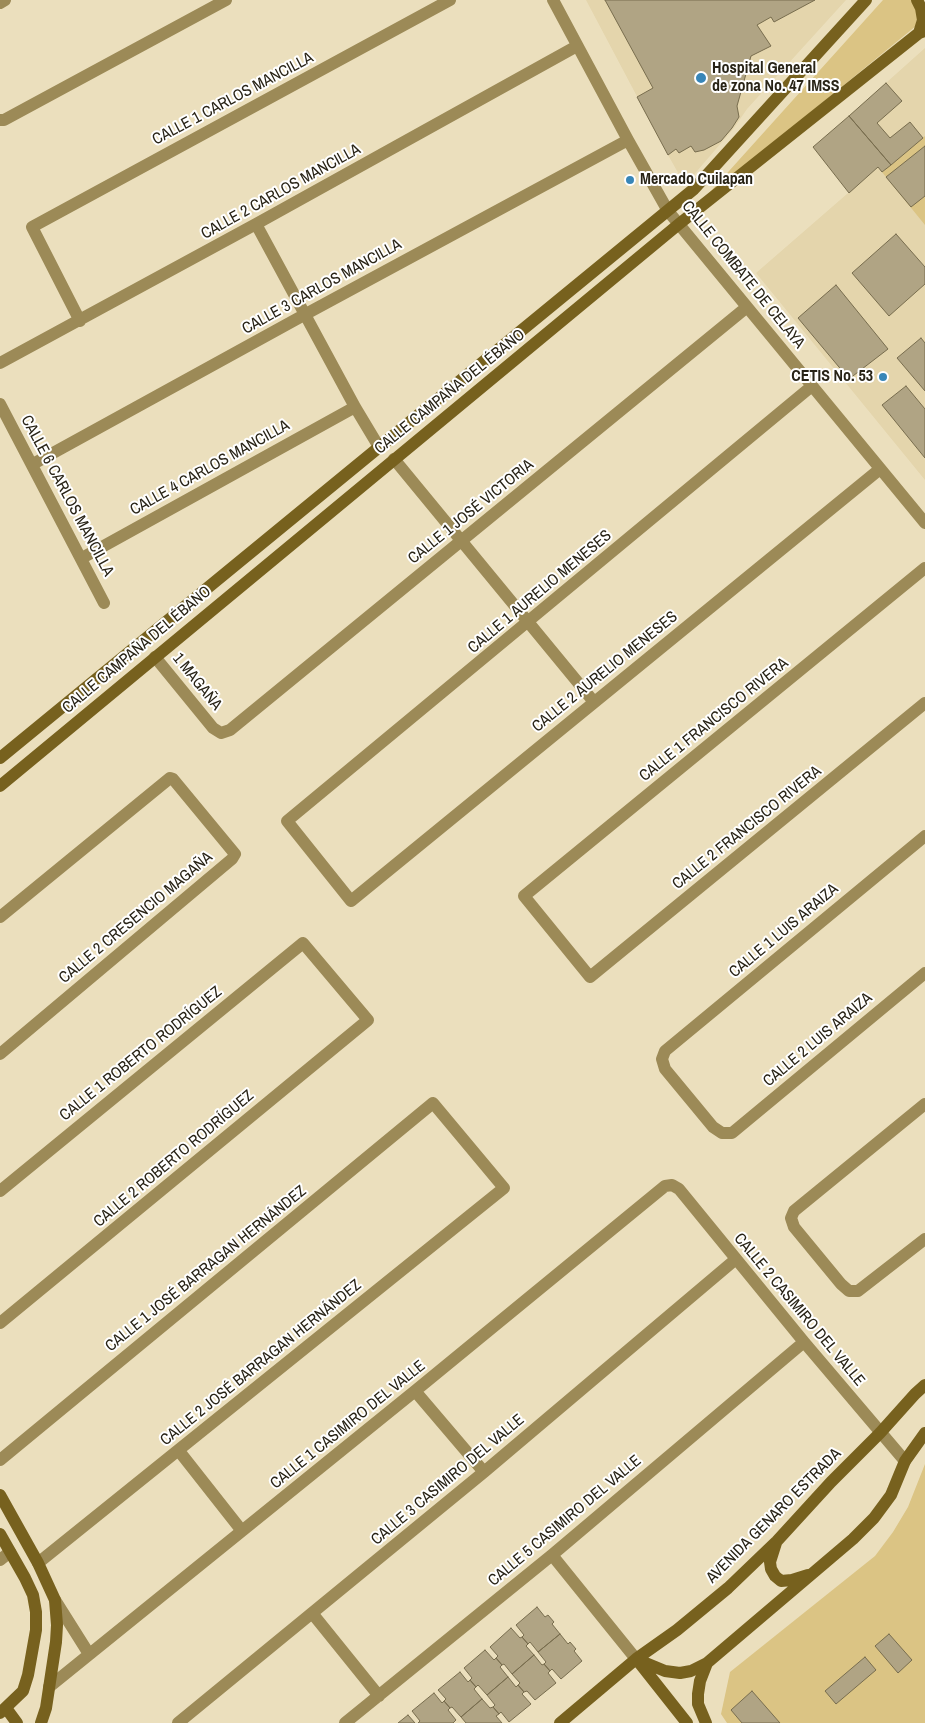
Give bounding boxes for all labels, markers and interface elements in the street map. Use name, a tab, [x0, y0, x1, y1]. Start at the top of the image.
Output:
street label: CALLE 1 CARLOS MANCILLA	[149, 48, 317, 150]
place label: Hospital General de zona No. 47 IMSS	[712, 59, 840, 97]
marker: Hospital General de zona No. 47 IMSS	[694, 71, 708, 85]
street label: CALLE 2 CARLOS MANCILLA	[198, 140, 364, 244]
place label: Mercado Cuilapan	[640, 170, 753, 190]
marker: Mercado Cuilapan	[624, 174, 636, 186]
street label: CALLE COMBATE DE CELAYA	[677, 197, 809, 353]
street label: CALLE 3 CARLOS MANCILLA	[239, 235, 405, 339]
street label: CALLE CAMPAÑA DEL ÉBANO	[371, 325, 529, 459]
place label: CETIS No. 53	[791, 367, 873, 387]
marker: CETIS No. 53	[877, 371, 889, 383]
street label: CALLE 6 CARLOS MANCILLA	[16, 412, 118, 580]
street label: CALLE 4 CARLOS MANCILLA	[127, 416, 293, 520]
street label: CALLE 1 JOSÉ VICTORIA	[404, 456, 538, 568]
street label: CALLE 1 AURELIO MENESES	[464, 526, 616, 658]
street label: CALLE CAMPAÑA DEL ÉBANO	[59, 582, 215, 718]
street label: CALLE 2 AURELIO MENESES	[528, 607, 682, 737]
street label: 1 MAGAÑA	[168, 650, 226, 714]
street label: CALLE 1 FRANCISCO RIVERA	[636, 654, 792, 786]
street label: CALLE 2 FRANCISCO RIVERA	[669, 762, 825, 894]
street label: CALLE 2 CRESENCIO MAGAÑA	[55, 848, 217, 988]
street label: CALLE 1 LUIS ARAIZA	[726, 880, 842, 982]
street label: CALLE 1 ROBERTO RODRÍGUEZ	[56, 983, 226, 1125]
street label: CALLE 2 LUIS ARAIZA	[760, 989, 876, 1091]
street label: CALLE 2 ROBERTO RODRÍGUEZ	[90, 1086, 258, 1232]
street label: CALLE 1 JOSÉ BARRAGAN HERNÁNDEZ	[102, 1182, 310, 1356]
street label: CALLE 2 CASIMIRO DEL VALLE	[729, 1230, 869, 1390]
street label: CALLE 2 JOSÉ BARRAGAN HERNÁNDEZ	[157, 1276, 365, 1450]
street label: CALLE 1 CASIMIRO DEL VALLE	[267, 1357, 429, 1493]
street label: CALLE 3 CASIMIRO DEL VALLE	[368, 1410, 528, 1550]
street label: AVENIDA GENARO ESTRADA	[703, 1445, 845, 1587]
street label: CALLE 5 CASIMIRO DEL VALLE	[485, 1451, 645, 1591]

